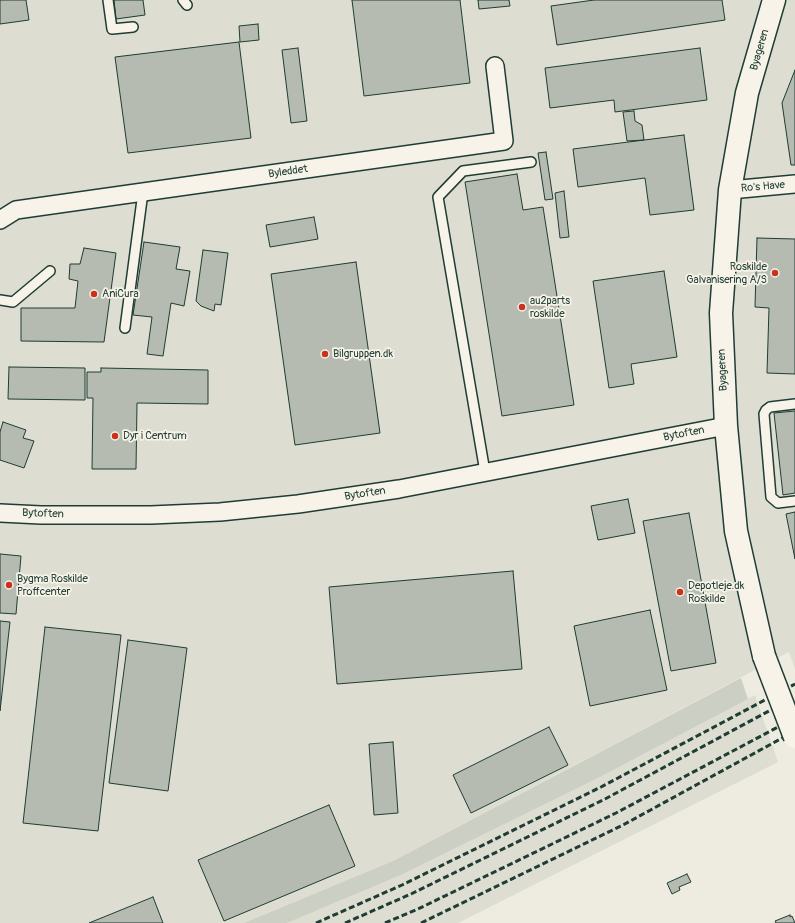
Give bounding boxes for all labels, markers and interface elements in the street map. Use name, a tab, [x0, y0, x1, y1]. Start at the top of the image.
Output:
street label: Byageren	[748, 28, 772, 72]
street label: Byleddet	[267, 163, 309, 181]
street label: Ro's Have	[740, 178, 786, 196]
place label: Roskilde Galvanisering A/S	[686, 260, 767, 286]
marker: Roskilde Galvanisering A/S	[770, 268, 780, 278]
place label: AniCura	[102, 287, 139, 301]
marker: AniCura	[89, 289, 99, 299]
place label: au2parts roskilde	[530, 294, 570, 320]
marker: au2parts roskilde	[517, 302, 527, 312]
place label: Bilgruppen.dk	[333, 347, 393, 361]
marker: Bilgruppen.dk	[320, 349, 330, 359]
street label: Byageren	[715, 349, 731, 391]
street label: Bytoften	[662, 424, 706, 444]
place label: Dyr i Centrum	[123, 429, 187, 443]
marker: Dyr i Centrum	[110, 431, 120, 441]
street label: Bytoften	[343, 484, 387, 504]
street label: Bytoften	[22, 507, 64, 521]
place label: Bygma Roskilde Proffcenter	[17, 572, 88, 598]
place label: Depotleje.dk Roskilde	[688, 579, 744, 605]
marker: Bygma Roskilde Proffcenter	[4, 580, 14, 590]
marker: Depotleje.dk Roskilde	[675, 587, 685, 597]

